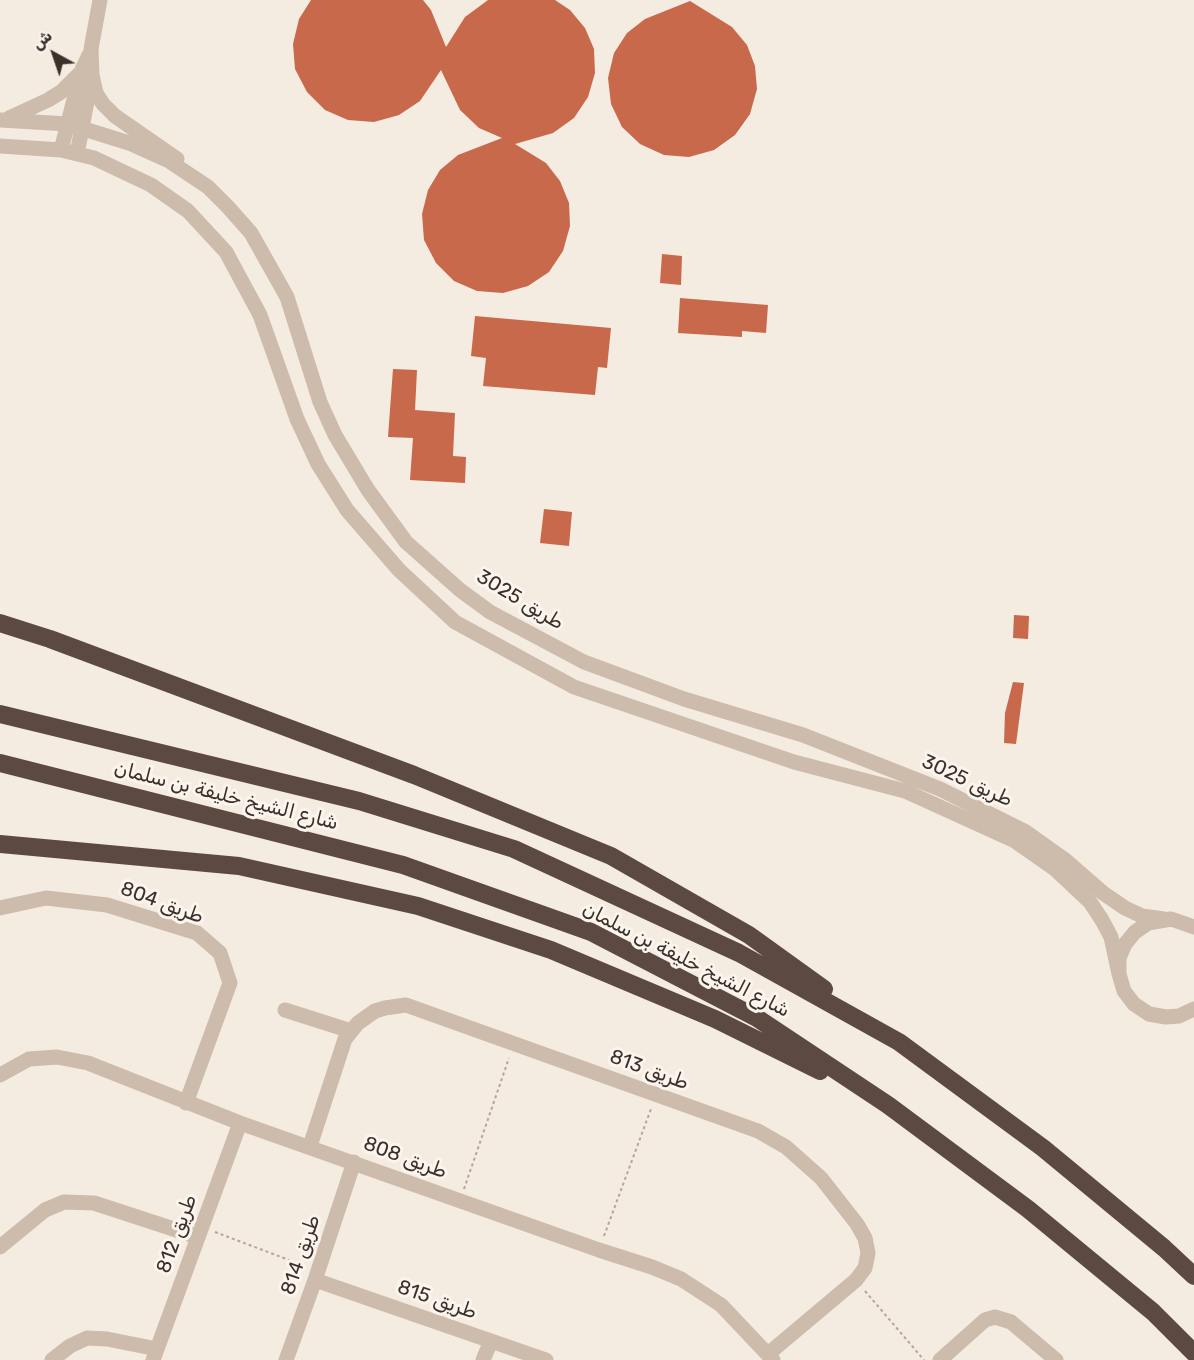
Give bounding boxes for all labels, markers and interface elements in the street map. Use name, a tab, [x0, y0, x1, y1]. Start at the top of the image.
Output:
north arrow	[24, 24, 84, 84]
text: ش	[28, 26, 56, 54]
street label: طريق 3025	[472, 565, 568, 635]
street label: طريق 3025	[918, 750, 1016, 812]
street label: شارع الشيخ خليفة بن سلمان	[111, 757, 341, 835]
street label: طريق 804	[117, 877, 207, 929]
street label: شارع الشيخ خليفة بن سلمان	[578, 897, 794, 1023]
street label: طريق 813	[606, 1045, 692, 1095]
street label: طريق 808	[360, 1132, 450, 1184]
street label: طريق 812	[152, 1191, 202, 1277]
street label: طريق 814	[276, 1212, 326, 1298]
street label: طريق 815	[394, 1275, 480, 1325]

